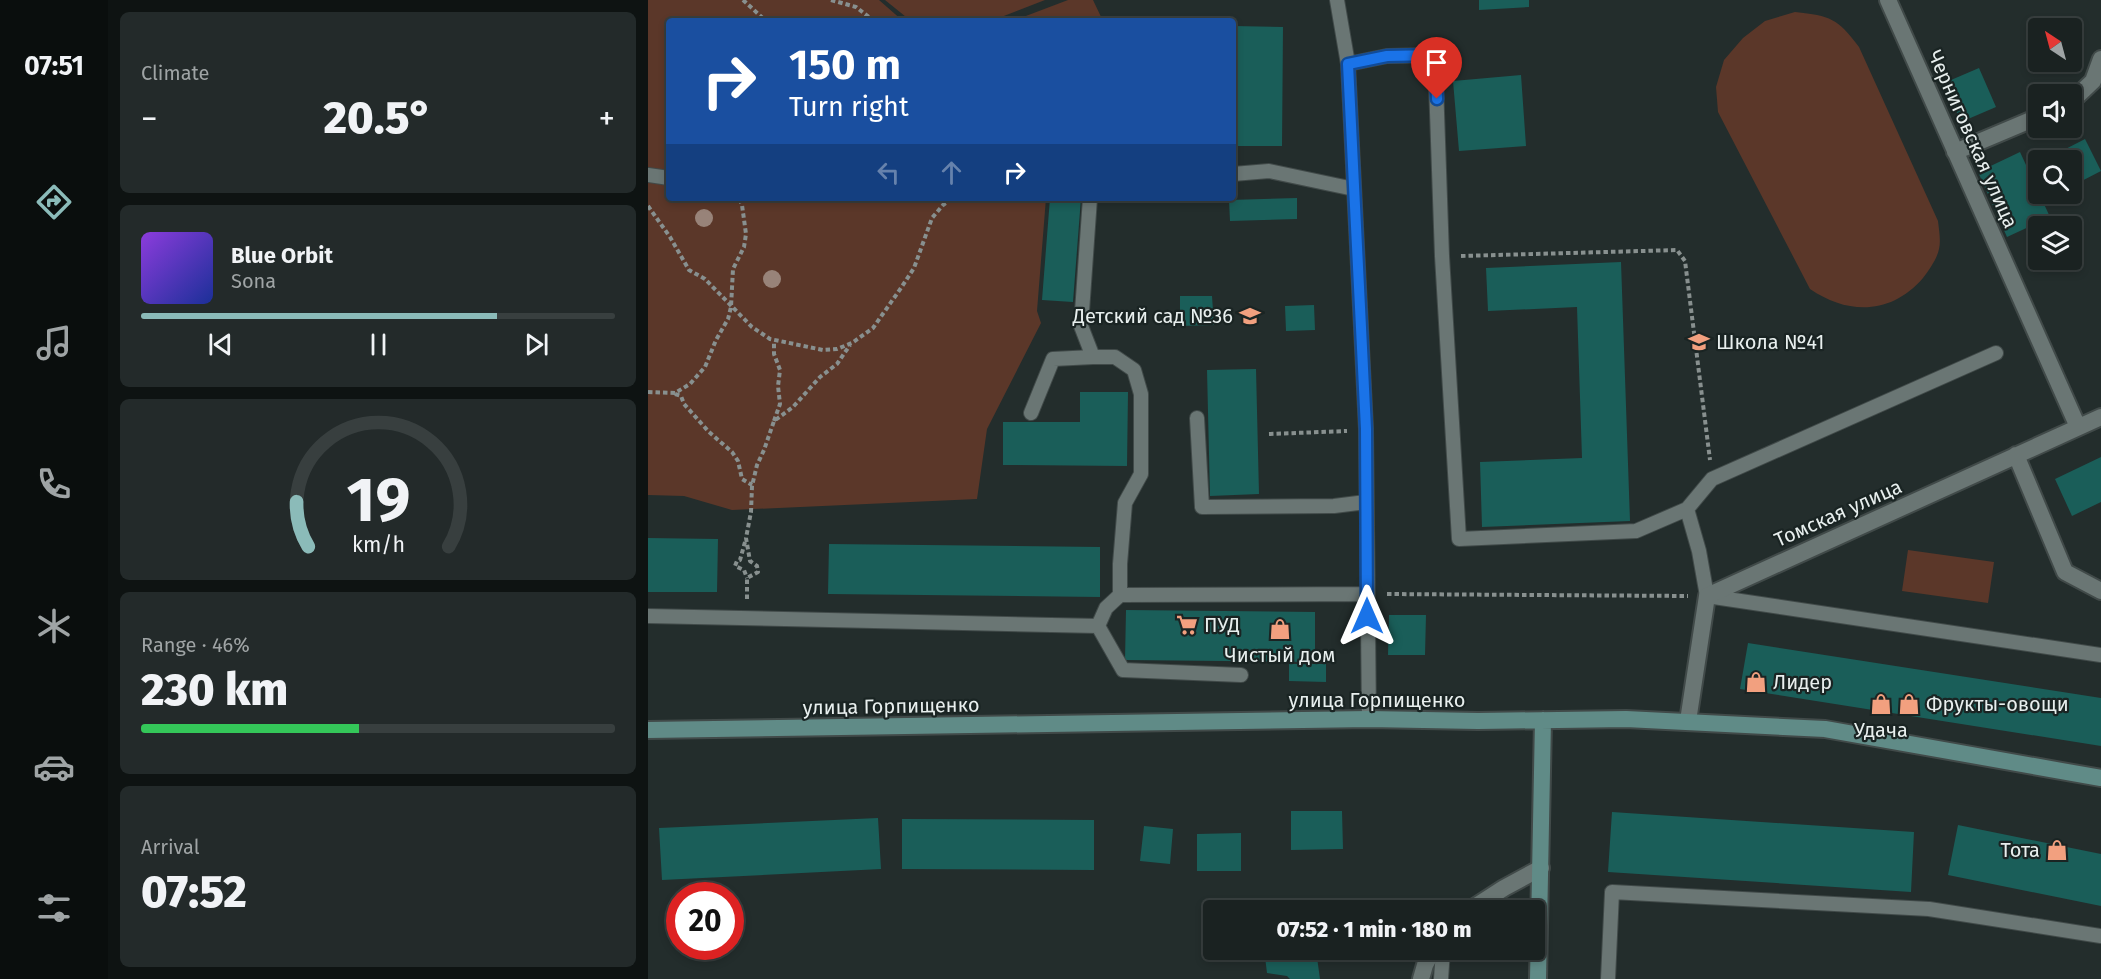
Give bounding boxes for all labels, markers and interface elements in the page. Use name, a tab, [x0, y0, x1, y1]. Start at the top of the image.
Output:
north arrow	[2028, 18, 2082, 72]
map controls	[2028, 18, 2082, 270]
pin	[1411, 37, 1462, 99]
text: 150 m	[789, 40, 901, 90]
icon: right	[690, 42, 768, 120]
icon: arrive	[1420, 46, 1453, 79]
street label: Черниговская улица	[1923, 46, 2023, 232]
text: 07:51	[24, 50, 84, 82]
text: Climate	[141, 61, 209, 85]
button: sound	[2028, 84, 2082, 138]
text: 20.5°	[323, 91, 433, 145]
text: Turn right	[789, 91, 909, 123]
text: −	[141, 99, 158, 139]
text: +	[599, 99, 615, 139]
button: search	[2028, 150, 2082, 204]
icon: left	[872, 156, 905, 189]
icon: ahead	[935, 156, 968, 189]
icon: right	[998, 156, 1031, 189]
icon: directions	[33, 181, 75, 223]
button: layers	[2028, 216, 2082, 270]
text: Blue Orbit	[231, 242, 333, 269]
text: Sona	[231, 269, 276, 293]
place label: Детский сад №36	[1072, 304, 1233, 328]
school or university icon: Детский сад №36	[1238, 304, 1262, 328]
icon: music	[33, 322, 75, 364]
icon: previous	[204, 328, 237, 361]
icon: pause	[362, 328, 395, 361]
icon: next	[520, 328, 553, 361]
school or university icon: Школа №41	[1687, 330, 1711, 354]
place label: Школа №41	[1716, 330, 1824, 354]
icon: phone	[33, 463, 75, 505]
text: 19	[346, 463, 410, 538]
street label: Томская улица	[1771, 474, 1905, 552]
text: km/h	[351, 532, 405, 558]
position arrow	[1335, 584, 1399, 648]
icon: climate	[33, 605, 75, 647]
supermarket icon: ПУД	[1175, 613, 1199, 637]
place label: ПУД	[1204, 613, 1240, 637]
shop icon: Чистый дом	[1268, 617, 1292, 641]
text: Range · 46%	[141, 633, 250, 657]
place label: Чистый дом	[1224, 643, 1336, 667]
text: 230 km	[141, 663, 288, 717]
shop icon: Лидер	[1744, 670, 1768, 694]
place label: Лидер	[1773, 670, 1832, 694]
street label: улица Горпищенко	[1289, 688, 1465, 712]
street label: улица Горпищенко	[802, 692, 980, 720]
shop icon: Удача	[1869, 692, 1893, 716]
shop icon: Фрукты-овощи	[1897, 692, 1921, 716]
place label: Фрукты-овощи	[1926, 692, 2069, 716]
place label: Удача	[1854, 718, 1908, 742]
icon: car	[33, 746, 75, 788]
text: Arrival	[141, 835, 200, 859]
place label: Тота	[2000, 838, 2040, 862]
shop icon: Тота	[2045, 838, 2069, 862]
text: 07:52	[141, 865, 247, 919]
speed limit sign: 20	[666, 882, 744, 960]
icon: filters	[33, 887, 75, 929]
text: 07:52 · 1 min · 180 m	[1276, 916, 1472, 943]

